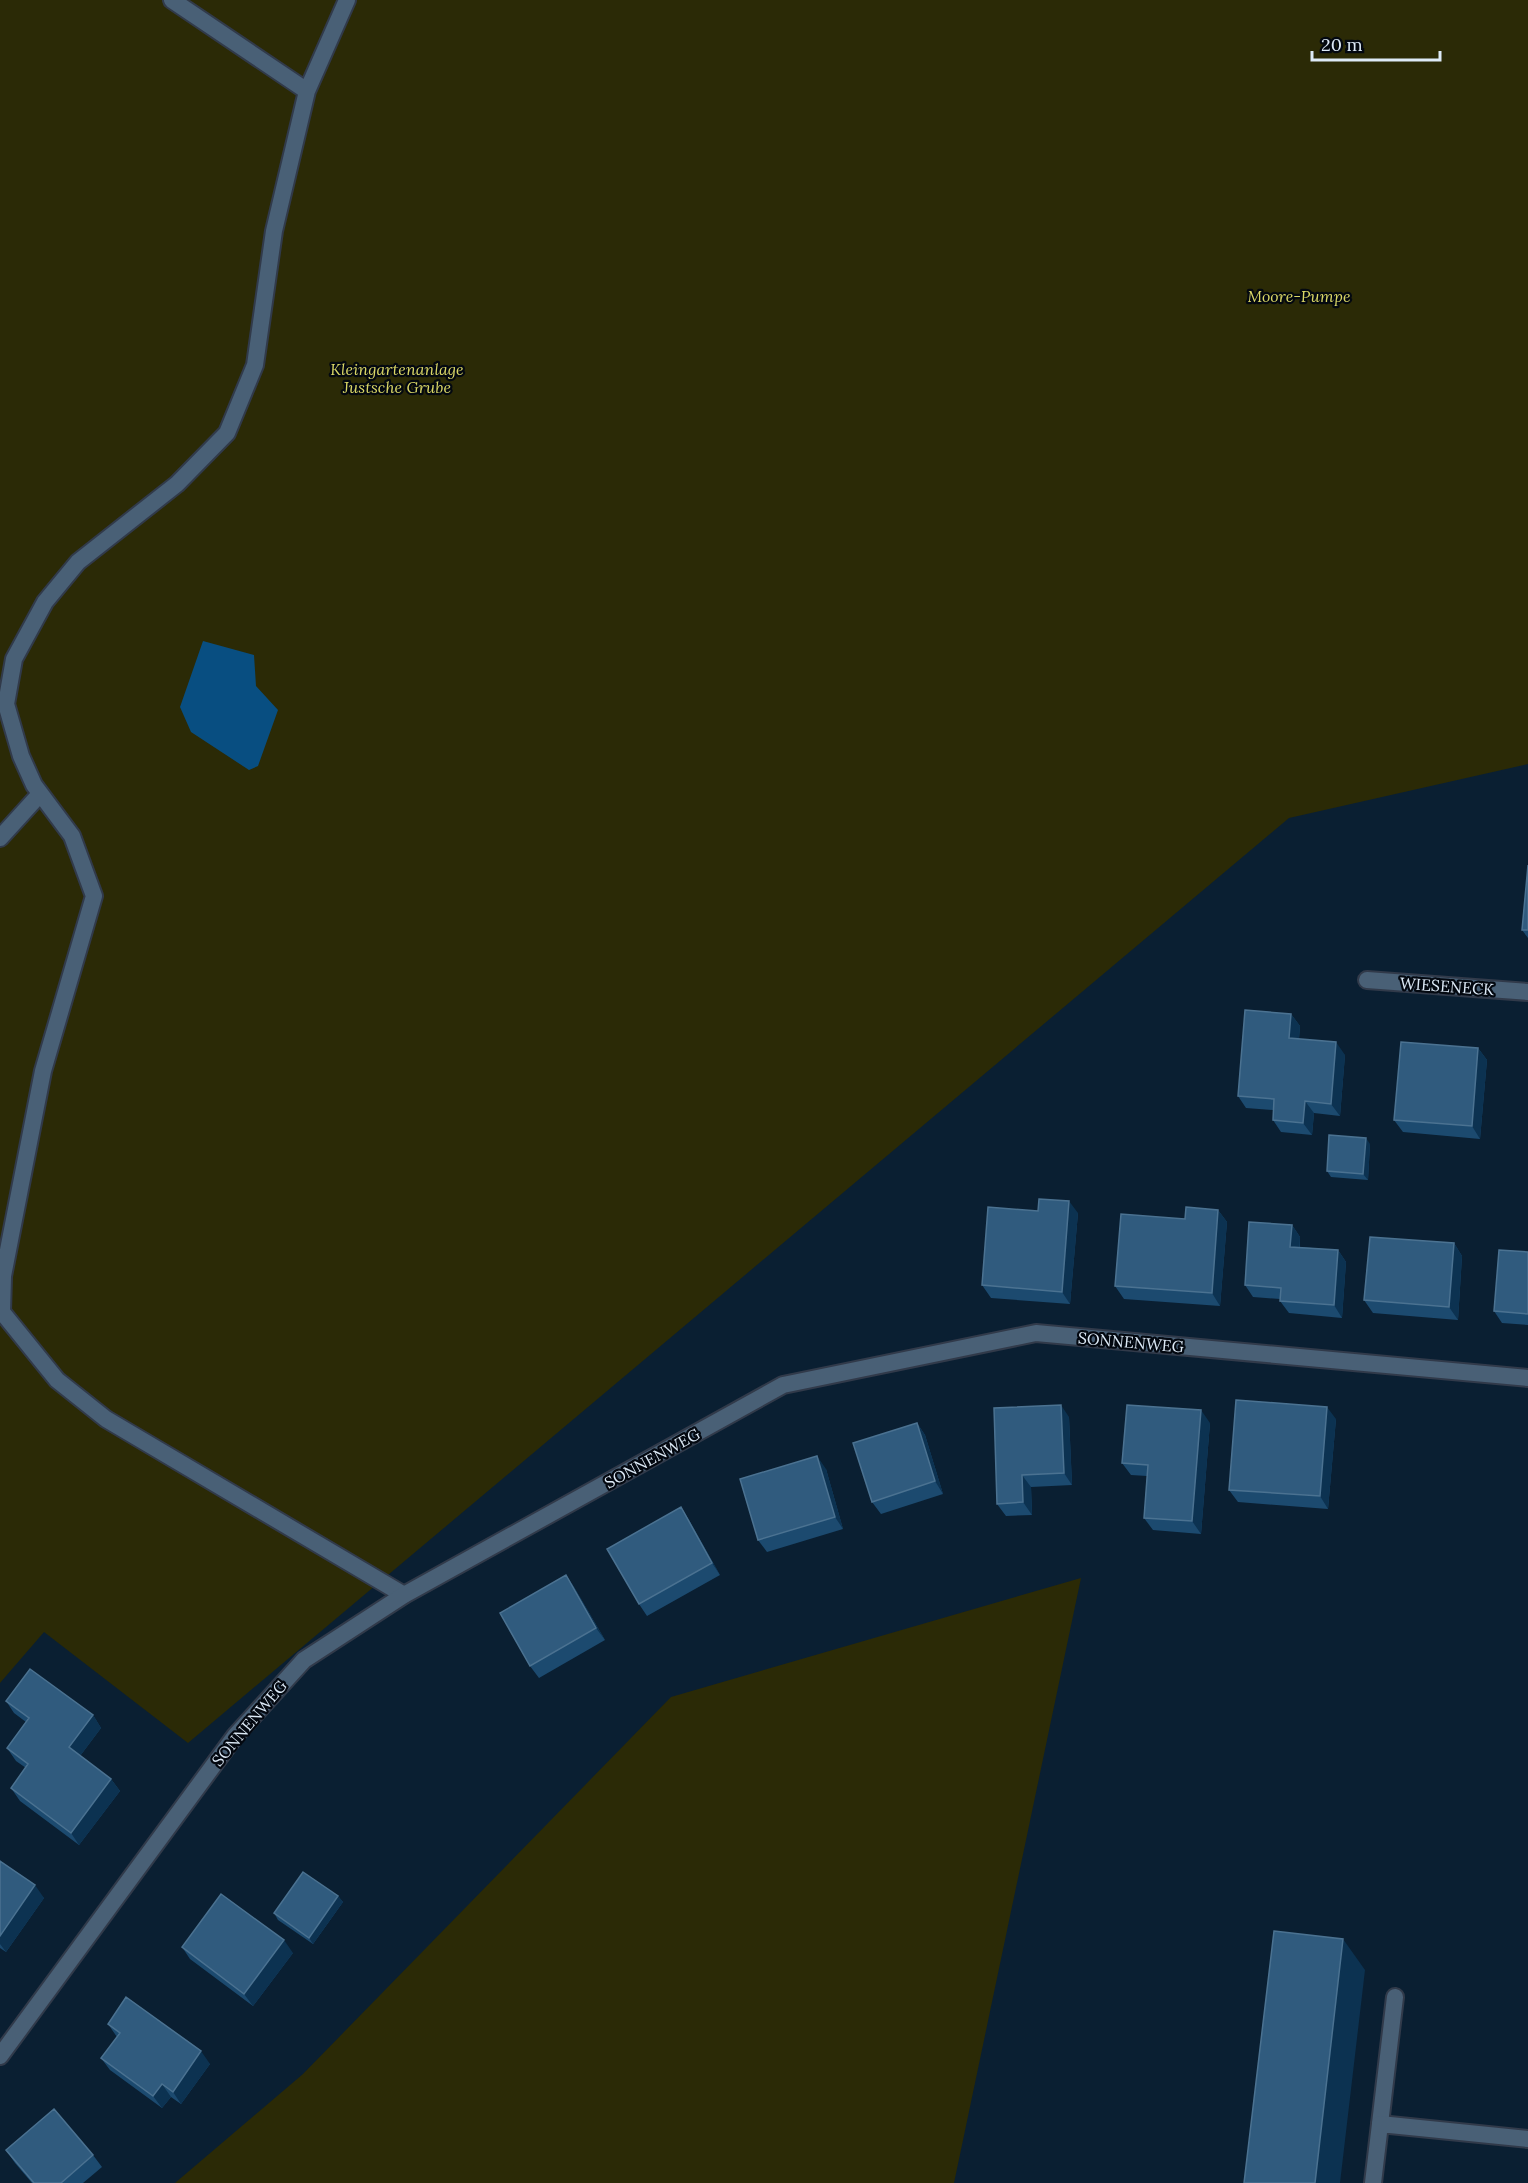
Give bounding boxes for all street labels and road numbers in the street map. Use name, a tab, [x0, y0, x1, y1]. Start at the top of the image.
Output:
street label: WIESENECK	[1399, 973, 1495, 999]
street label: SONNENWEG	[1077, 1327, 1185, 1357]
street label: SONNENWEG	[601, 1424, 703, 1492]
street label: SONNENWEG	[207, 1676, 291, 1770]

